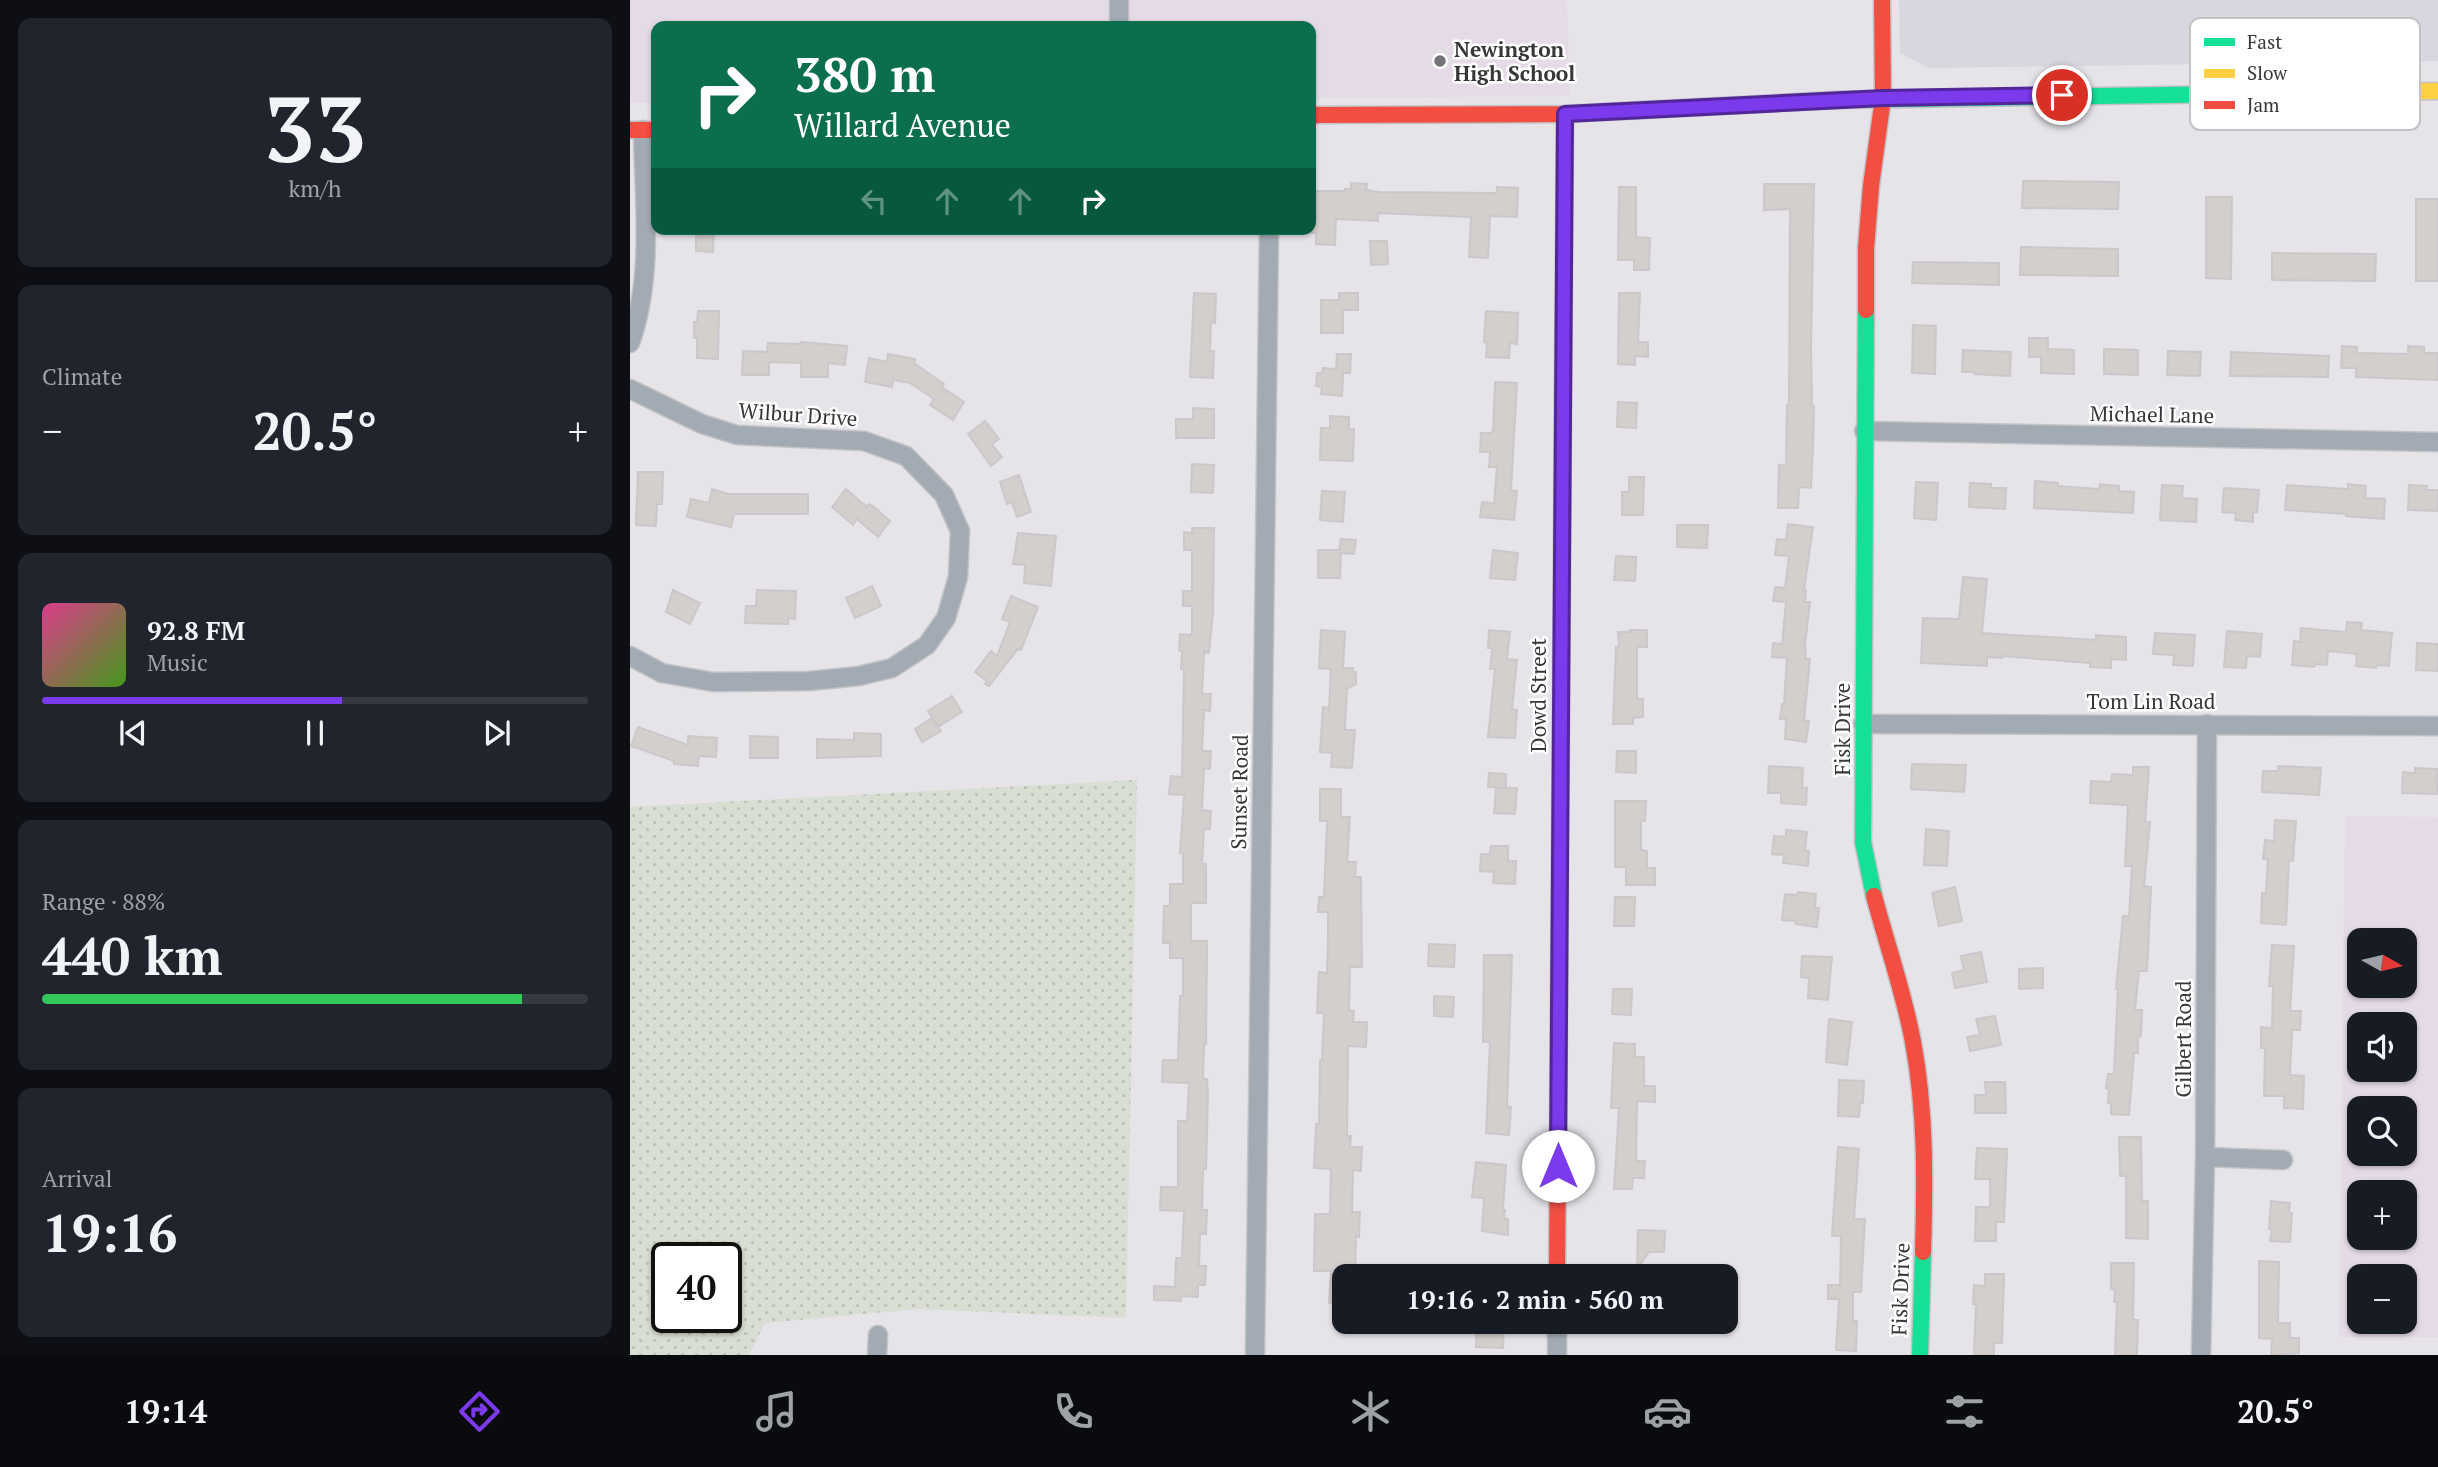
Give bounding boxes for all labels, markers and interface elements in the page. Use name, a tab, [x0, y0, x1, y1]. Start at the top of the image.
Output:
legend	[2190, 18, 2420, 130]
text: Fast	[2247, 29, 2282, 54]
place label: Newington High School	[1454, 35, 1575, 87]
text: 380 m	[794, 41, 936, 106]
icon: right	[679, 49, 770, 140]
marker: Newington High School	[1432, 53, 1448, 69]
text: Slow	[2247, 60, 2288, 85]
pin	[2032, 65, 2092, 125]
text: 33	[264, 67, 366, 188]
icon: arrive	[2043, 76, 2081, 114]
text: Jam	[2247, 92, 2280, 117]
text: Willard Avenue	[794, 104, 1011, 146]
text: km/h	[288, 173, 342, 204]
icon: left	[855, 182, 893, 220]
icon: ahead	[928, 182, 966, 220]
icon: ahead	[1001, 182, 1039, 220]
icon: right	[1074, 182, 1112, 220]
text: Climate	[42, 361, 122, 392]
text: 20.5°	[252, 396, 378, 465]
street label: Wilbur Drive	[738, 396, 858, 432]
street label: Michael Lane	[2090, 399, 2214, 429]
text: −	[42, 406, 62, 456]
text: +	[568, 406, 588, 456]
text: 92.8 FM	[147, 613, 245, 647]
street label: Dowd Street	[1524, 638, 1552, 752]
text: Music	[147, 647, 208, 678]
street label: Fisk Drive	[1828, 683, 1856, 775]
street label: Tom Lin Road	[2087, 687, 2216, 715]
icon: previous	[114, 714, 152, 752]
icon: pause	[296, 714, 334, 752]
icon: next	[478, 714, 516, 752]
street label: Sunset Road	[1224, 734, 1254, 850]
text: Range · 88%	[42, 886, 165, 917]
text: 440 km	[42, 921, 223, 990]
north arrow	[2347, 928, 2417, 998]
map controls	[2347, 928, 2417, 1334]
street label: Gilbert Road	[2169, 980, 2197, 1097]
button: sound	[2347, 1012, 2417, 1082]
button: search	[2347, 1096, 2417, 1166]
position arrow	[1521, 1129, 1595, 1203]
text: Arrival	[42, 1163, 113, 1194]
button: +	[2347, 1180, 2417, 1250]
text: 19:16	[42, 1198, 177, 1267]
speed limit sign: 40	[651, 1242, 742, 1333]
street label: Fisk Drive	[1884, 1242, 1916, 1336]
button: −	[2347, 1264, 2417, 1334]
text: 19:16 · 2 min · 560 m	[1406, 1282, 1664, 1316]
icon: directions	[455, 1387, 504, 1436]
icon: music	[752, 1387, 801, 1436]
icon: phone	[1049, 1387, 1098, 1436]
icon: climate	[1346, 1387, 1395, 1436]
icon: car	[1643, 1387, 1692, 1436]
icon: filters	[1940, 1387, 1989, 1436]
text: 19:14	[124, 1390, 207, 1432]
text: 20.5°	[2237, 1390, 2314, 1432]

